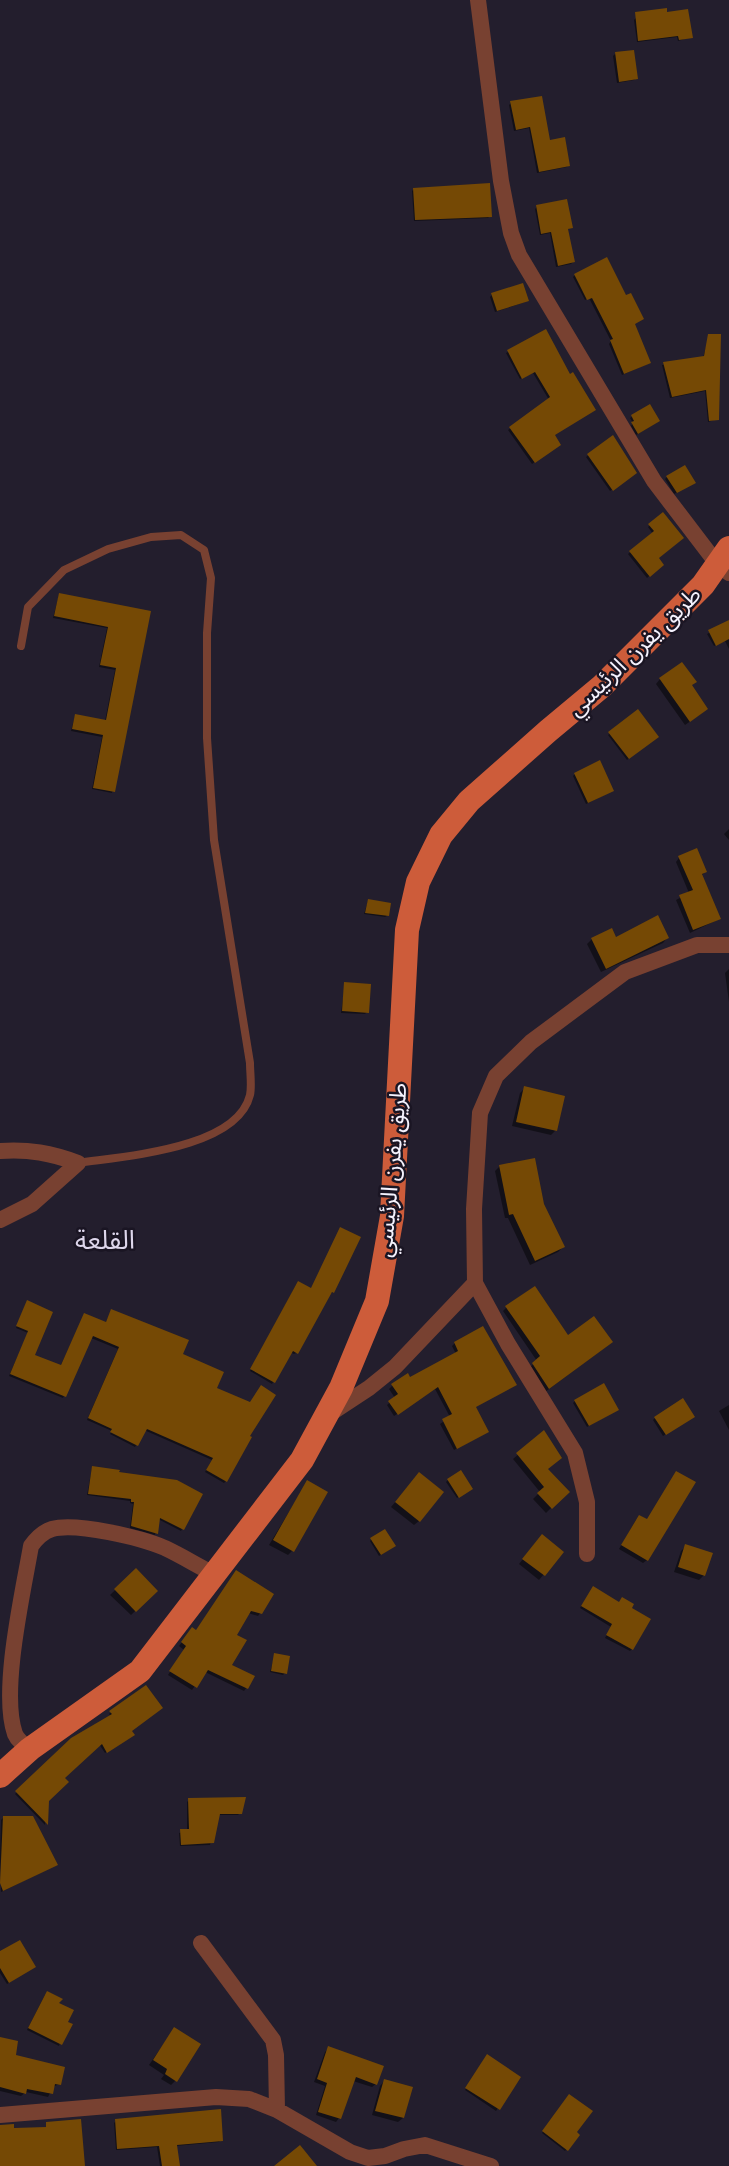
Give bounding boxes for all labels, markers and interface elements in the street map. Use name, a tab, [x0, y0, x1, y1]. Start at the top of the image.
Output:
street label: طريق يفرن الرئيسي	[562, 581, 709, 724]
street label: طريق يفرن الرئيسي	[370, 1082, 416, 1259]
district label: القلعة	[75, 1225, 135, 1255]

